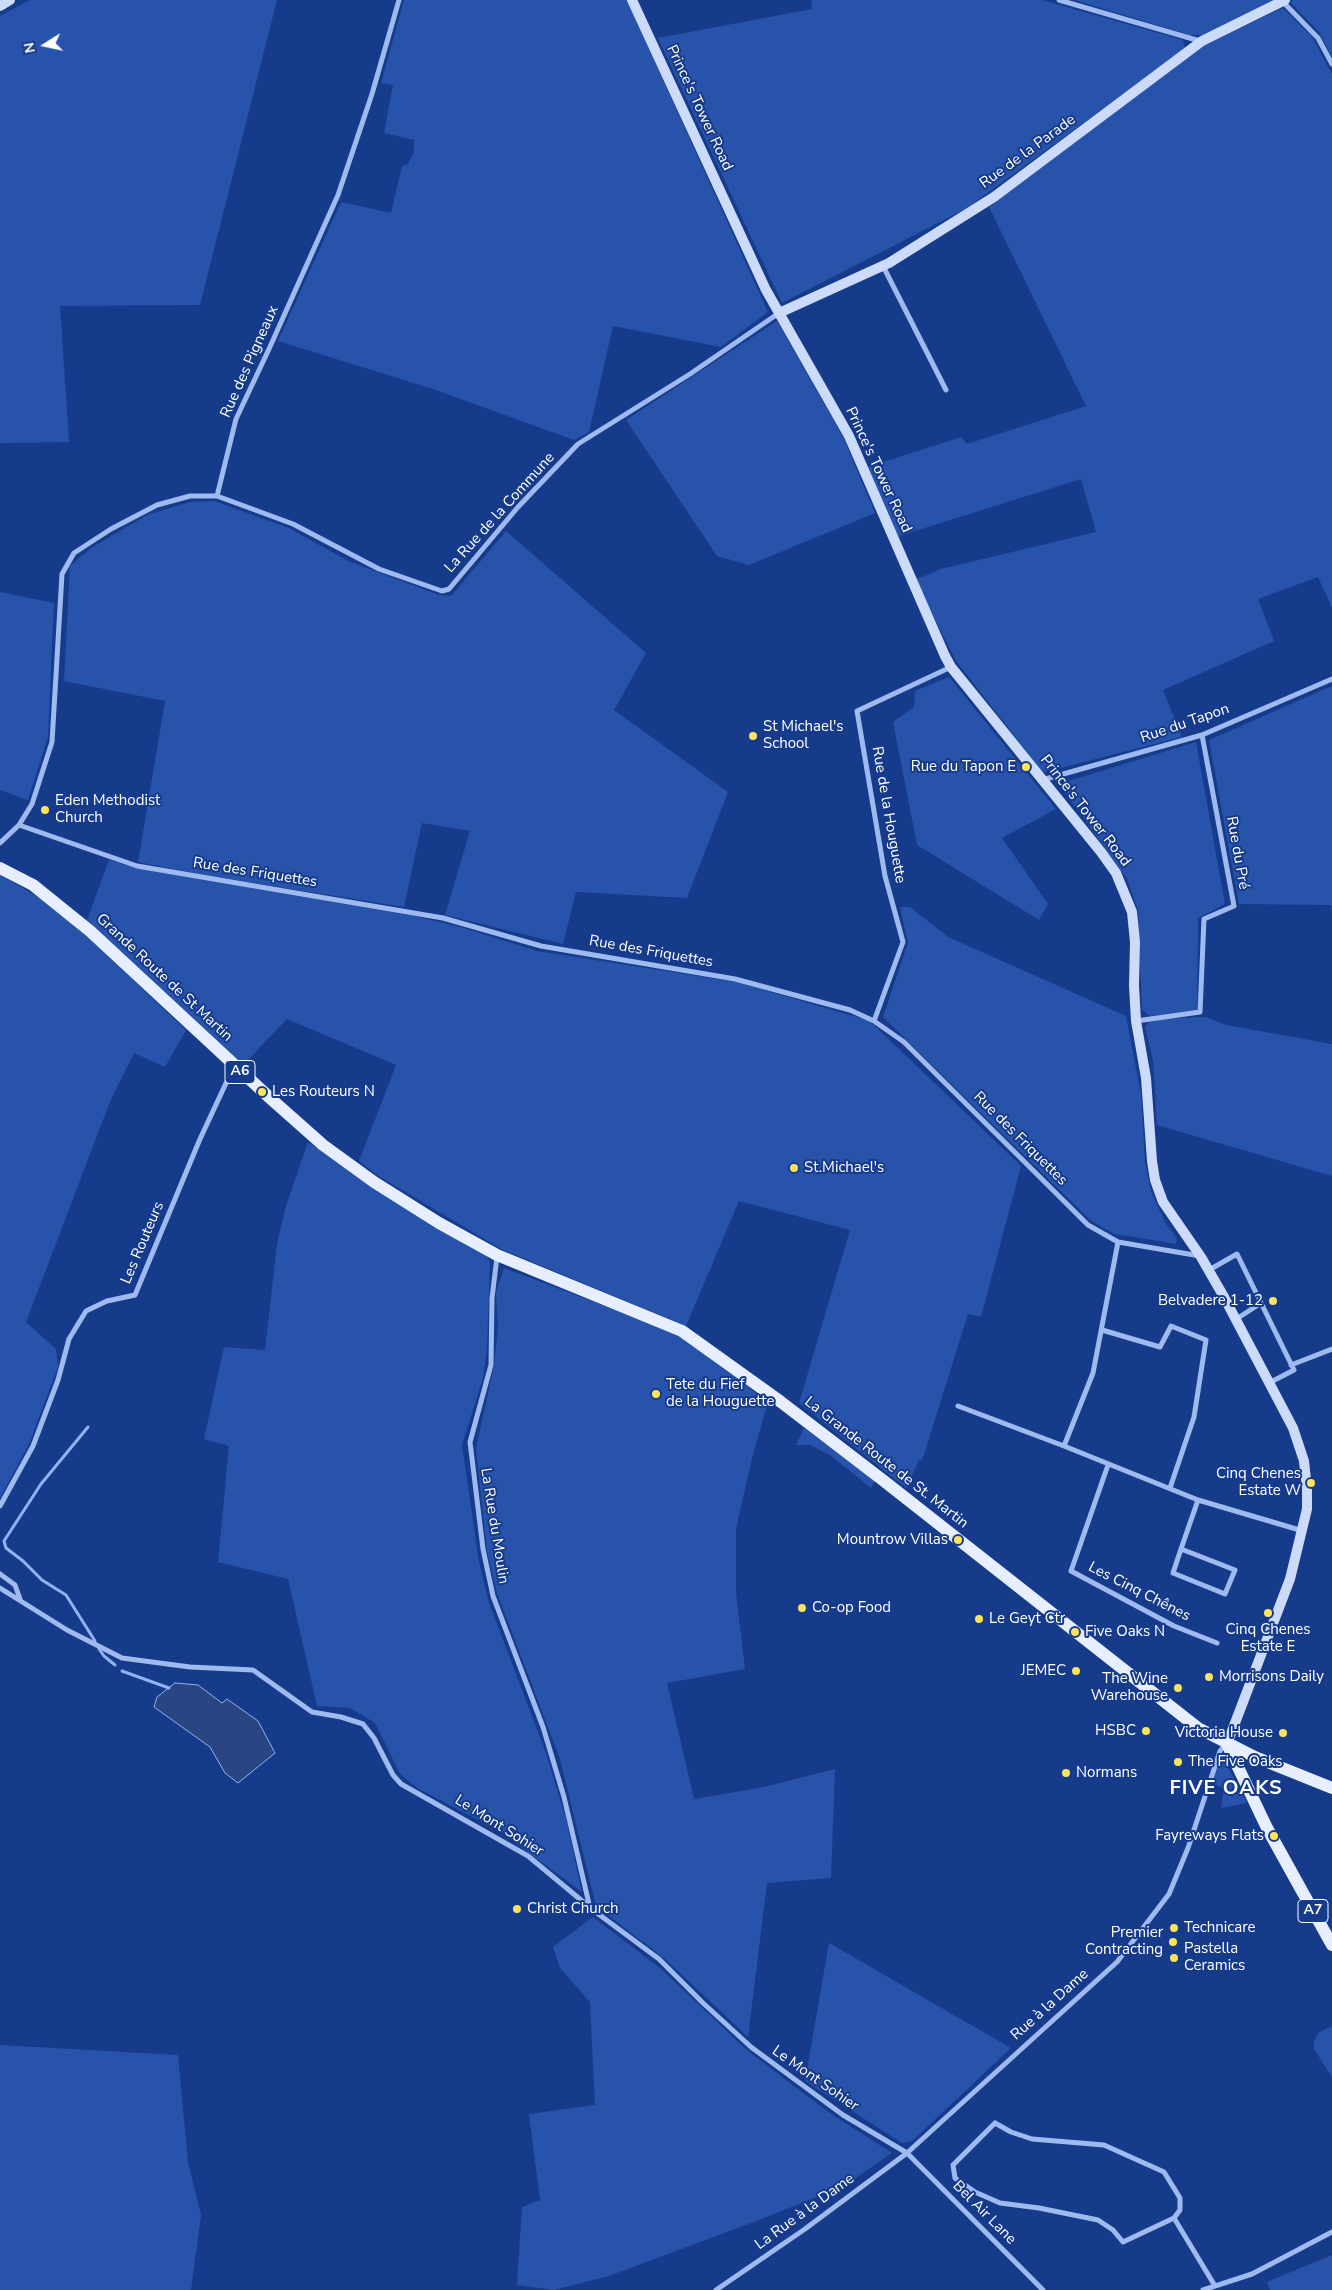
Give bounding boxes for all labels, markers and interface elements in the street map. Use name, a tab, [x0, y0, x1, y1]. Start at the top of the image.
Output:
north arrow	[20, 20, 70, 70]
text: N	[19, 41, 40, 55]
street label: Prince's Tower Road	[662, 42, 736, 174]
street label: Rue de la Parade	[977, 111, 1079, 193]
street label: Rue des Pigneaux	[217, 303, 283, 421]
street label: Prince's Tower Road	[841, 404, 915, 536]
street label: La Rue de la Commune	[441, 449, 559, 577]
street label: Rue du Tapon	[1138, 700, 1232, 748]
place label: St Michael's School	[763, 718, 843, 753]
marker: St Michael's School	[747, 730, 759, 742]
street label: Rue de la Houguette	[867, 745, 909, 885]
street label: Prince's Tower Road	[1036, 752, 1134, 870]
place label: Rue du Tapon E	[911, 758, 1016, 776]
marker: Rue du Tapon E	[1020, 761, 1032, 773]
place label: Eden Methodist Church	[55, 792, 160, 827]
marker: Eden Methodist Church	[39, 804, 51, 816]
street label: Rue du Pré	[1222, 815, 1252, 891]
street label: Rue des Friquettes	[192, 854, 318, 892]
street label: Grande Route de St Martin	[92, 910, 236, 1046]
street label: Rue des Friquettes	[588, 932, 714, 972]
road number: A6	[225, 1060, 255, 1084]
place label: Les Routeurs N	[272, 1083, 375, 1101]
marker: Les Routeurs N	[256, 1086, 268, 1098]
street label: Rue des Friquettes	[969, 1088, 1071, 1190]
place label: St.Michael's	[804, 1159, 884, 1177]
marker: St.Michael's	[788, 1162, 800, 1174]
street label: Les Routeurs	[118, 1199, 168, 1287]
place label: Belvadere 1-12	[1158, 1292, 1263, 1310]
marker: Belvadere 1-12	[1267, 1295, 1279, 1307]
place label: Tete du Fief de la Houguette	[666, 1376, 774, 1411]
marker: Tete du Fief de la Houguette	[650, 1388, 662, 1400]
street label: La Grande Route de St. Martin	[800, 1393, 972, 1533]
place label: Cinq Chenes Estate W	[1216, 1465, 1301, 1500]
street label: La Rue du Moulin	[476, 1467, 512, 1585]
marker: Cinq Chenes Estate W	[1305, 1477, 1317, 1489]
place label: Mountrow Villas	[837, 1531, 948, 1549]
marker: Mountrow Villas	[952, 1534, 964, 1546]
street label: Les Cinq Chênes	[1085, 1559, 1193, 1625]
place label: Co-op Food	[812, 1599, 891, 1617]
marker: Co-op Food	[796, 1602, 808, 1614]
marker: Cinq Chenes Estate E	[1262, 1607, 1274, 1619]
place label: Le Geyt Ctr	[989, 1610, 1065, 1628]
marker: Le Geyt Ctr	[973, 1613, 985, 1625]
place label: Cinq Chenes Estate E	[1225, 1621, 1311, 1656]
place label: Five Oaks N	[1085, 1623, 1165, 1641]
marker: Five Oaks N	[1069, 1626, 1081, 1638]
place label: JEMEC	[1021, 1662, 1066, 1680]
marker: JEMEC	[1070, 1665, 1082, 1677]
place label: Morrisons Daily	[1219, 1668, 1324, 1686]
place label: The Wine Warehouse	[1091, 1670, 1168, 1705]
marker: Morrisons Daily	[1203, 1671, 1215, 1683]
marker: The Wine Warehouse	[1172, 1682, 1184, 1694]
place label: HSBC	[1095, 1722, 1136, 1740]
place label: Victoria House	[1175, 1724, 1273, 1742]
marker: HSBC	[1140, 1725, 1152, 1737]
marker: Victoria House	[1277, 1727, 1289, 1739]
place label: The Five Oaks	[1188, 1753, 1283, 1771]
marker: The Five Oaks	[1172, 1756, 1184, 1768]
place label: Normans	[1076, 1764, 1137, 1782]
marker: Normans	[1060, 1767, 1072, 1779]
district label: FIVE OAKS	[1168, 1777, 1284, 1801]
street label: Le Mont Sohier	[451, 1791, 547, 1861]
place label: Fayreways Flats	[1155, 1827, 1264, 1845]
marker: Fayreways Flats	[1268, 1830, 1280, 1842]
place label: Christ Church	[527, 1900, 618, 1918]
road number: A7	[1298, 1900, 1328, 1922]
marker: Christ Church	[511, 1903, 523, 1915]
place label: Technicare	[1184, 1919, 1255, 1937]
marker: Technicare	[1168, 1922, 1180, 1934]
place label: Premier Contracting	[1085, 1924, 1163, 1959]
marker: Premier Contracting	[1167, 1936, 1179, 1948]
place label: Pastella Ceramics	[1184, 1940, 1245, 1975]
marker: Pastella Ceramics	[1168, 1952, 1180, 1964]
street label: Rue à la Dame	[1007, 1965, 1093, 2045]
street label: Le Mont Sohier	[768, 2042, 862, 2116]
street label: La Rue à la Dame	[752, 2170, 858, 2254]
street label: Bel Air Lane	[948, 2177, 1020, 2249]

